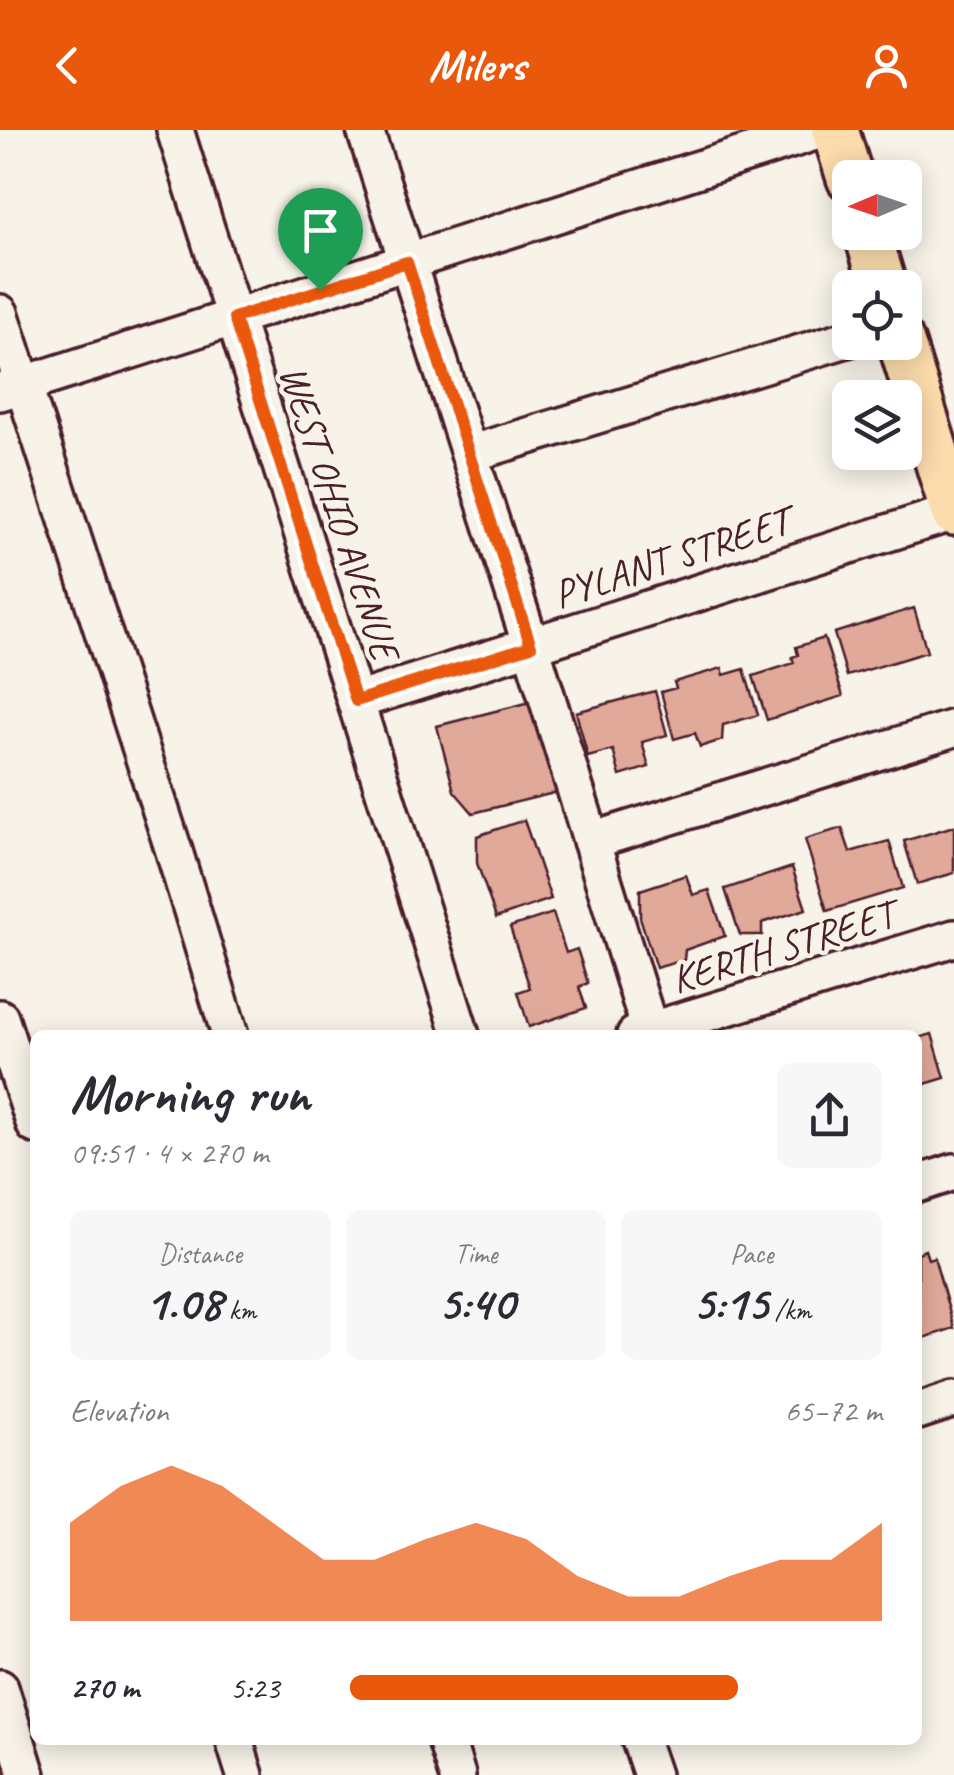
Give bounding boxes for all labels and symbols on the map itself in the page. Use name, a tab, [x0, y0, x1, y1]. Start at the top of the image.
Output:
north arrow	[832, 160, 922, 250]
pin	[278, 188, 363, 291]
street label: WEST OHIO AVENUE	[268, 359, 412, 670]
street label: PYLANT STREET	[547, 493, 805, 620]
street label: KERTH STREET	[665, 887, 909, 1004]

